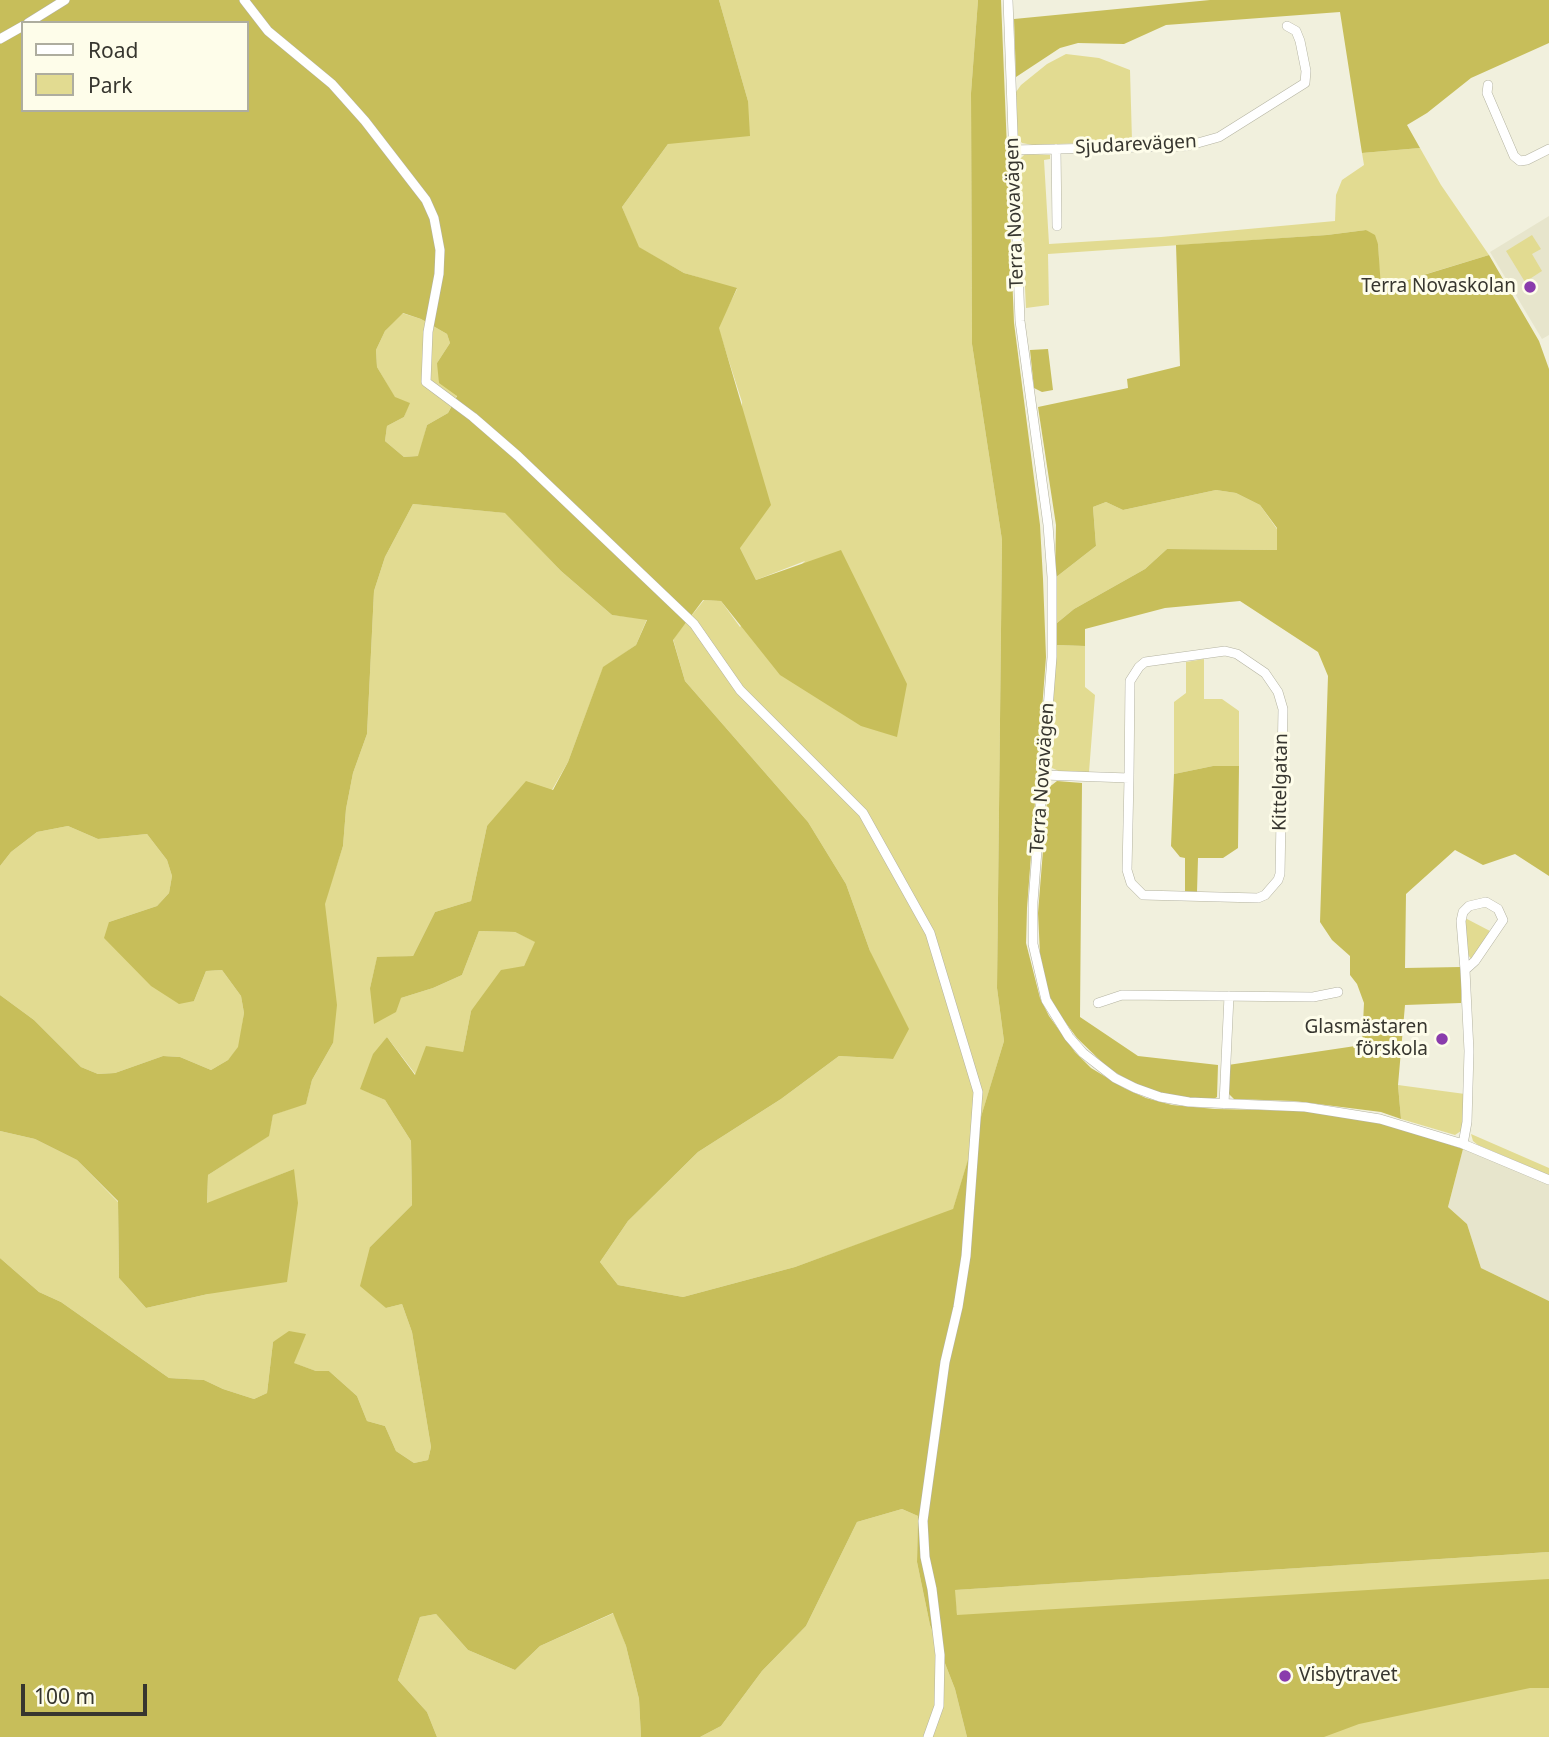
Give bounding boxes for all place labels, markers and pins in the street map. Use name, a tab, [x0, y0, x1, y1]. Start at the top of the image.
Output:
place label: Terra Novaskolan	[1361, 276, 1516, 298]
marker: Terra Novaskolan	[1522, 279, 1538, 295]
place label: Glasmästaren förskola	[1305, 1017, 1428, 1061]
marker: Glasmästaren förskola	[1434, 1031, 1450, 1047]
place label: Visbytravet	[1299, 1665, 1398, 1687]
marker: Visbytravet	[1277, 1668, 1293, 1684]

